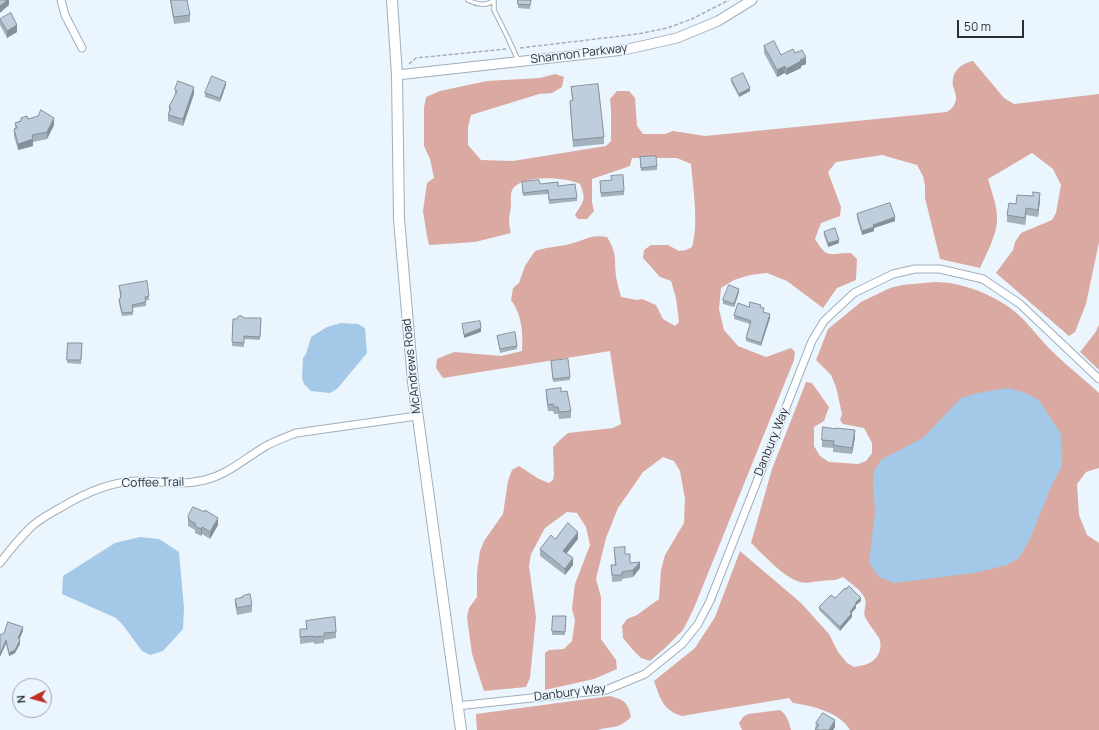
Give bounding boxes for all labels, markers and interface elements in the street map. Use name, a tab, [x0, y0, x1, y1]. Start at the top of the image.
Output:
scale bar	[959, 12, 1026, 38]
text: 50 m	[964, 18, 991, 35]
street label: Shannon Parkway	[530, 41, 628, 67]
street label: McAndrews Road	[400, 318, 424, 414]
street label: Danbury Way	[752, 406, 792, 478]
street label: Coffee Trail	[122, 475, 184, 491]
north arrow	[12, 678, 52, 718]
street label: Danbury Way	[533, 681, 607, 705]
text: N	[13, 694, 28, 704]

